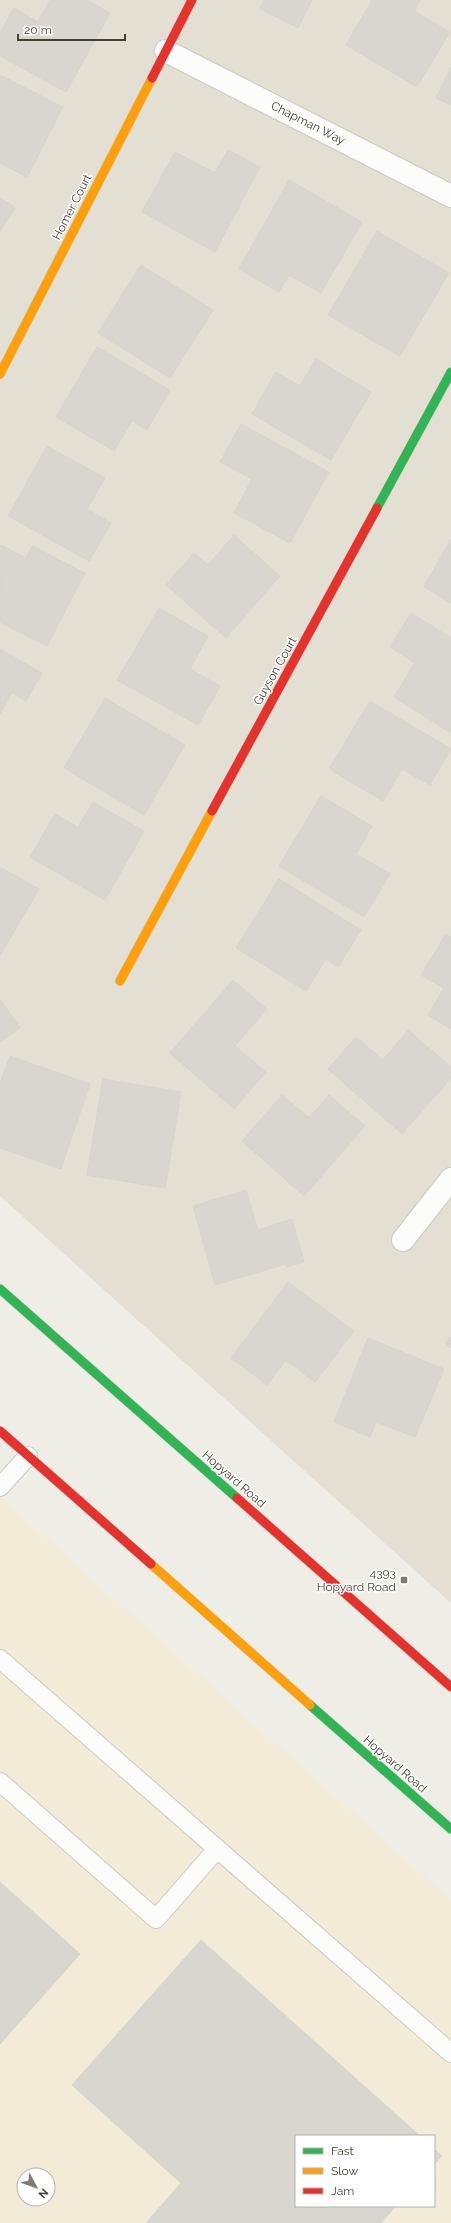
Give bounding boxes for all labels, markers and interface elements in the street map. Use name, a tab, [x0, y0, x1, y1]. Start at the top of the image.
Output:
scale bar	[18, 16, 125, 42]
text: 20 m	[24, 23, 52, 37]
street label: Chapman Way	[269, 98, 348, 148]
street label: Homer Court	[49, 172, 95, 242]
street label: Guyson Court	[251, 634, 299, 708]
street label: Hopyard Road	[199, 1448, 269, 1510]
place label: 4393 Hopyard Road	[317, 1566, 396, 1594]
marker: 4393 Hopyard Road	[399, 1575, 409, 1585]
street label: Hopyard Road	[360, 1733, 430, 1795]
legend	[295, 2135, 435, 2207]
text: Fast	[331, 2144, 354, 2158]
text: Slow	[331, 2164, 358, 2178]
north arrow	[16, 2167, 56, 2207]
text: Jam	[331, 2184, 354, 2198]
text: N	[36, 2186, 51, 2201]

